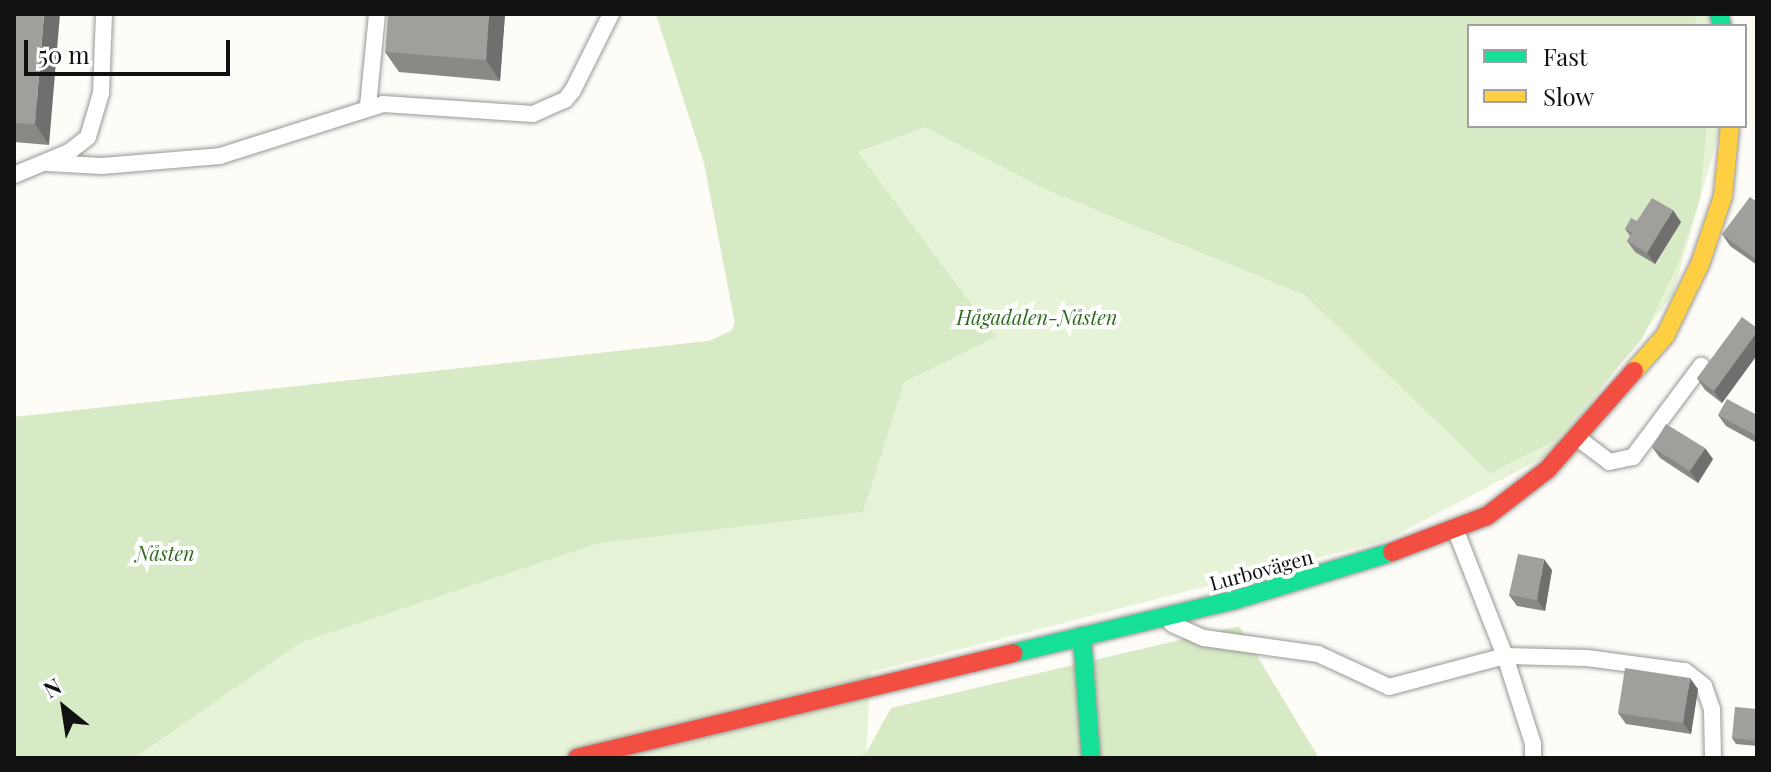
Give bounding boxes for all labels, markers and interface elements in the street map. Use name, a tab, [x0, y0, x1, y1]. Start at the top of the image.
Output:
scale bar	[28, 24, 234, 74]
legend	[1467, 24, 1747, 128]
text: 50 m	[38, 38, 90, 70]
text: Fast	[1543, 40, 1588, 72]
text: Slow	[1543, 80, 1594, 112]
park label: Hågadalen-Nåsten	[957, 304, 1117, 328]
park label: Nåsten	[135, 540, 195, 564]
street label: Lurbovägen	[1207, 544, 1315, 594]
north arrow	[24, 668, 104, 748]
text: N	[38, 670, 66, 704]

